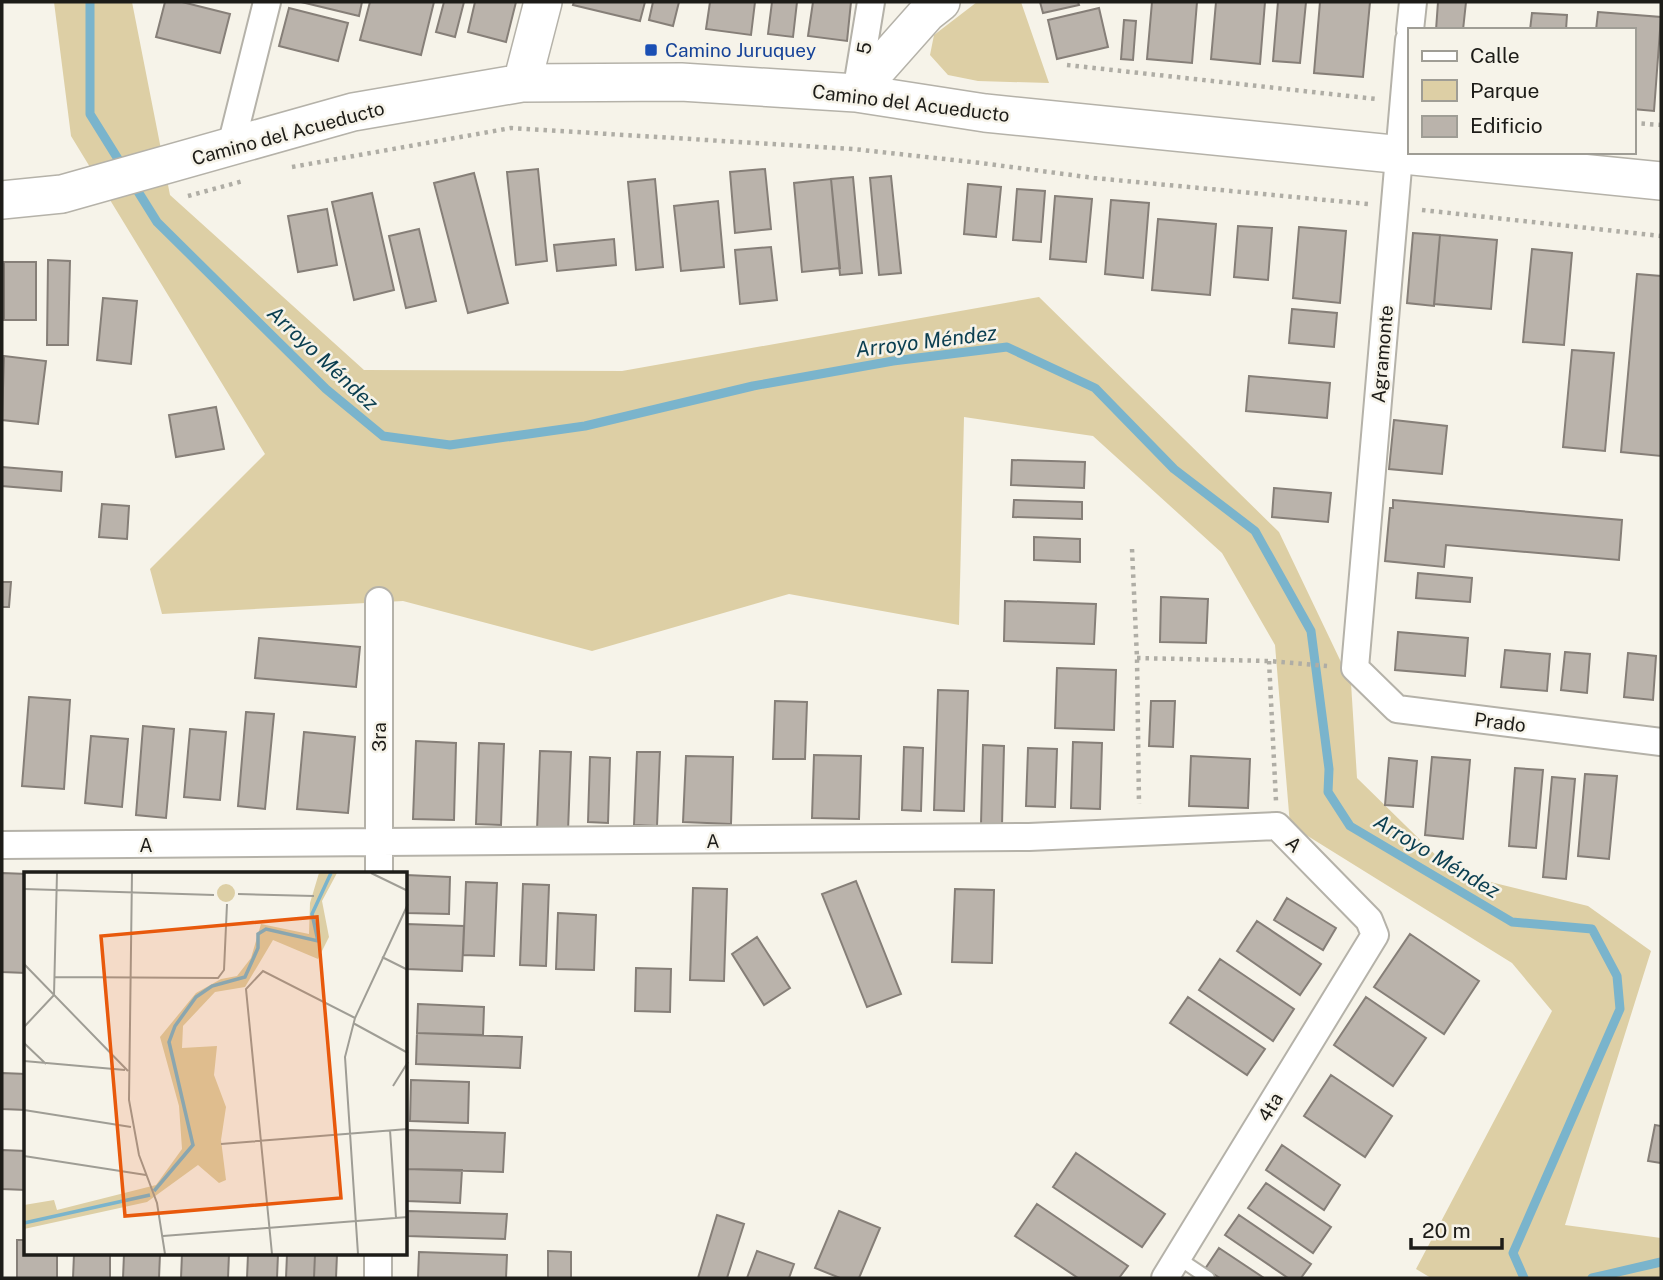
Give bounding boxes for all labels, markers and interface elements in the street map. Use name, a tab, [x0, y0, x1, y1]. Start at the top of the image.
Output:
legend	[1408, 28, 1635, 154]
place label: Camino Juruquey	[665, 39, 816, 61]
street label: 5	[852, 40, 876, 56]
marker: Camino Juruquey	[643, 42, 659, 58]
text: Calle	[1470, 43, 1520, 68]
text: Parque	[1470, 78, 1539, 103]
street label: Camino del Acueducto	[811, 80, 1011, 126]
street label: Camino del Acueducto	[189, 97, 387, 169]
text: Edificio	[1470, 113, 1543, 138]
water label: Arroyo Méndez	[263, 300, 384, 416]
street label: Agramonte	[1367, 304, 1397, 404]
water label: Arroyo Méndez	[854, 320, 998, 362]
street label: Prado	[1473, 708, 1527, 736]
street label: 3ra	[368, 722, 390, 752]
water label: Arroyo Méndez	[1370, 809, 1505, 903]
street label: A	[706, 830, 720, 852]
street label: A	[1281, 831, 1307, 857]
street label: A	[139, 834, 153, 856]
inset map	[24, 872, 408, 1256]
street label: 4ta	[1253, 1089, 1287, 1125]
scale bar	[1411, 1206, 1502, 1250]
text: 20 m	[1422, 1218, 1471, 1243]

